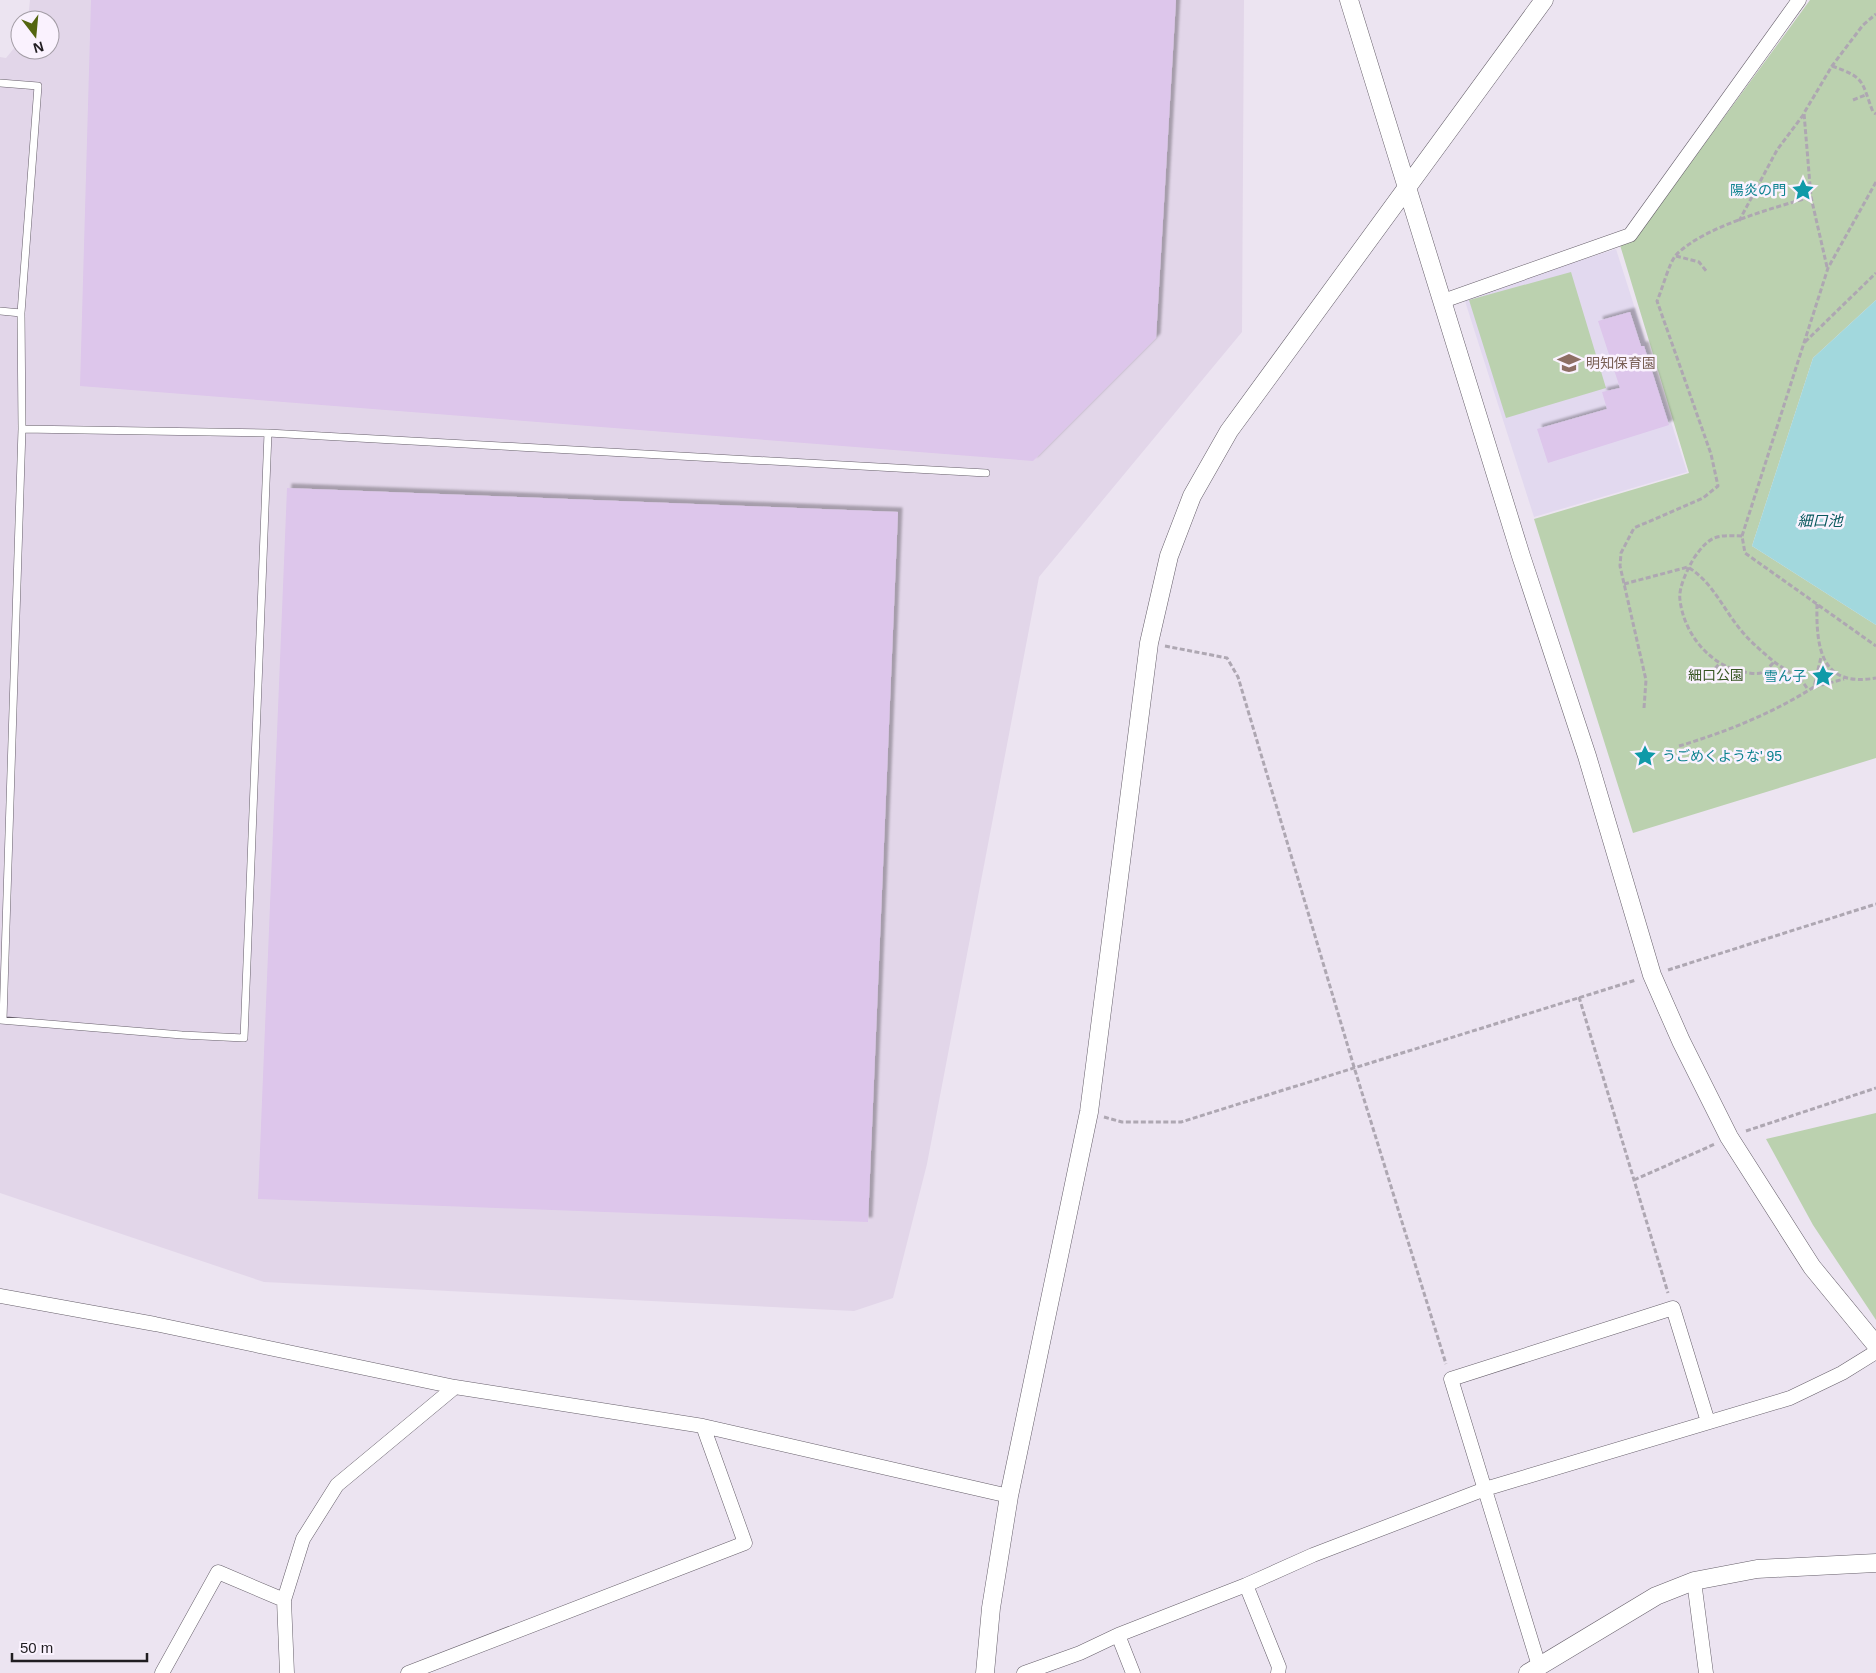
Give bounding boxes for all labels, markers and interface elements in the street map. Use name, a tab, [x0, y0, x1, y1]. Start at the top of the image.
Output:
north arrow	[10, 10, 60, 60]
text: N	[32, 38, 46, 57]
place icon: 陽炎の門	[1790, 177, 1816, 203]
place label: 陽炎の門	[1730, 182, 1786, 198]
school or university icon: 明知保育園	[1556, 350, 1582, 376]
place label: 明知保育園	[1586, 355, 1656, 371]
water label: 細口池	[1797, 512, 1844, 529]
place icon: 雪ん子	[1810, 663, 1836, 689]
park label: 細口公園	[1688, 667, 1744, 683]
place label: 雪ん子	[1764, 668, 1806, 684]
place icon: うごめくような' 95	[1632, 743, 1658, 769]
place label: うごめくような' 95	[1662, 748, 1782, 764]
scale bar	[12, 1630, 148, 1662]
text: 50 m	[20, 1639, 53, 1656]

